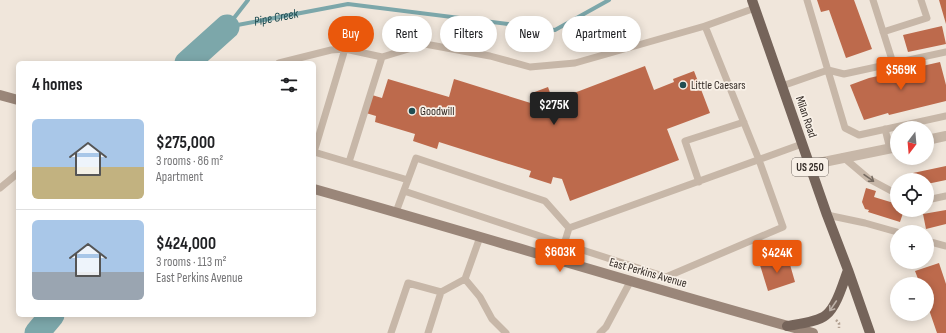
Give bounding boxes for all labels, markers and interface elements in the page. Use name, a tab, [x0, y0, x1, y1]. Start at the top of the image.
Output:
water label: Pipe Creek	[253, 5, 301, 30]
chip: Buy	[328, 16, 374, 52]
chip: Rent	[382, 16, 432, 52]
chip: Filters	[440, 16, 497, 52]
chip: New	[505, 16, 554, 52]
chip: Apartment	[562, 16, 641, 52]
pin: $569K	[873, 57, 929, 91]
text: $569K	[886, 62, 917, 78]
icon: filters	[278, 74, 300, 96]
text: 4 homes	[32, 75, 83, 95]
place label: Little Caesars	[691, 78, 745, 93]
marker: Little Caesars	[678, 80, 688, 90]
pin: $275K	[526, 92, 582, 126]
street label: Milan Road	[792, 94, 820, 140]
text: $275K	[539, 97, 569, 113]
place label: Goodwill	[420, 104, 454, 119]
marker: Goodwill	[407, 106, 417, 116]
north arrow	[890, 121, 934, 165]
map controls	[890, 121, 934, 321]
text: $275,000	[156, 133, 215, 153]
icon: home	[64, 135, 112, 183]
text: 3 rooms · 86 m²	[156, 153, 223, 169]
road number: US 250	[792, 158, 828, 176]
text: Apartment	[156, 169, 203, 185]
button: locate	[890, 173, 934, 217]
one-way arrow	[863, 174, 874, 182]
button: +	[890, 225, 934, 269]
text: $424,000	[156, 234, 216, 254]
icon: home	[64, 236, 112, 284]
pin: $603K	[532, 239, 588, 273]
pin: $424K	[749, 240, 805, 274]
text: $603K	[544, 244, 576, 260]
text: $424K	[762, 245, 792, 261]
text: 3 rooms · 113 m²	[156, 254, 227, 270]
street label: East Perkins Avenue	[607, 255, 689, 291]
text: East Perkins Avenue	[156, 270, 243, 286]
button: −	[890, 277, 934, 321]
one-way arrow	[829, 300, 837, 311]

